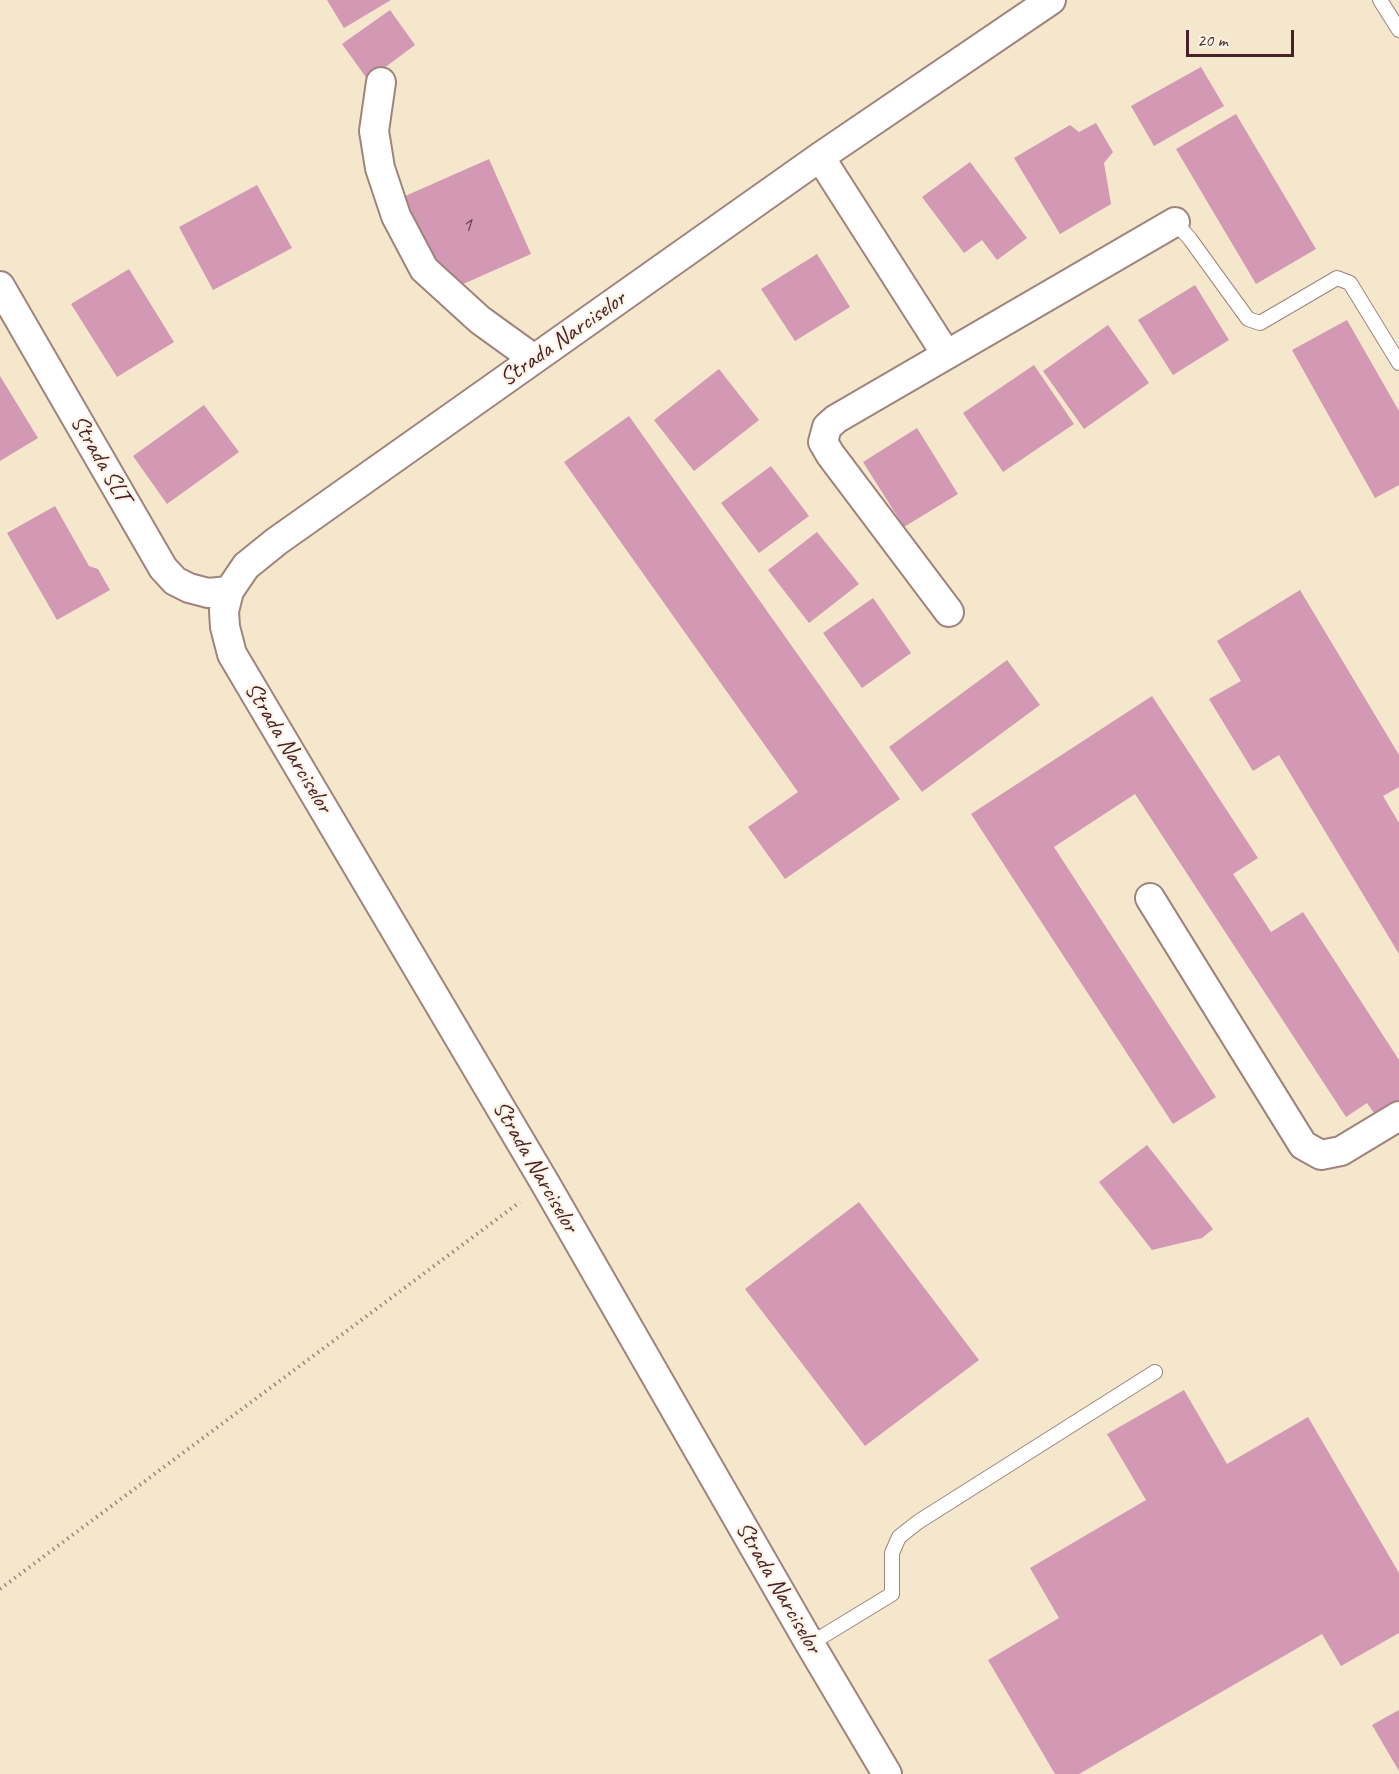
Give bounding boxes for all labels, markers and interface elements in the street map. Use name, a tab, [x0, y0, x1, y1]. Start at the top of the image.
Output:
scale bar	[1189, 18, 1297, 56]
text: 20 m	[1197, 29, 1228, 51]
house number: 1	[462, 212, 472, 238]
street label: Strada Narciselor	[494, 285, 632, 393]
street label: Strada SLT	[64, 410, 136, 508]
street label: Strada Narciselor	[238, 677, 338, 819]
street label: Strada Narciselor	[486, 1096, 584, 1238]
street label: Strada Narciselor	[729, 1517, 827, 1659]

